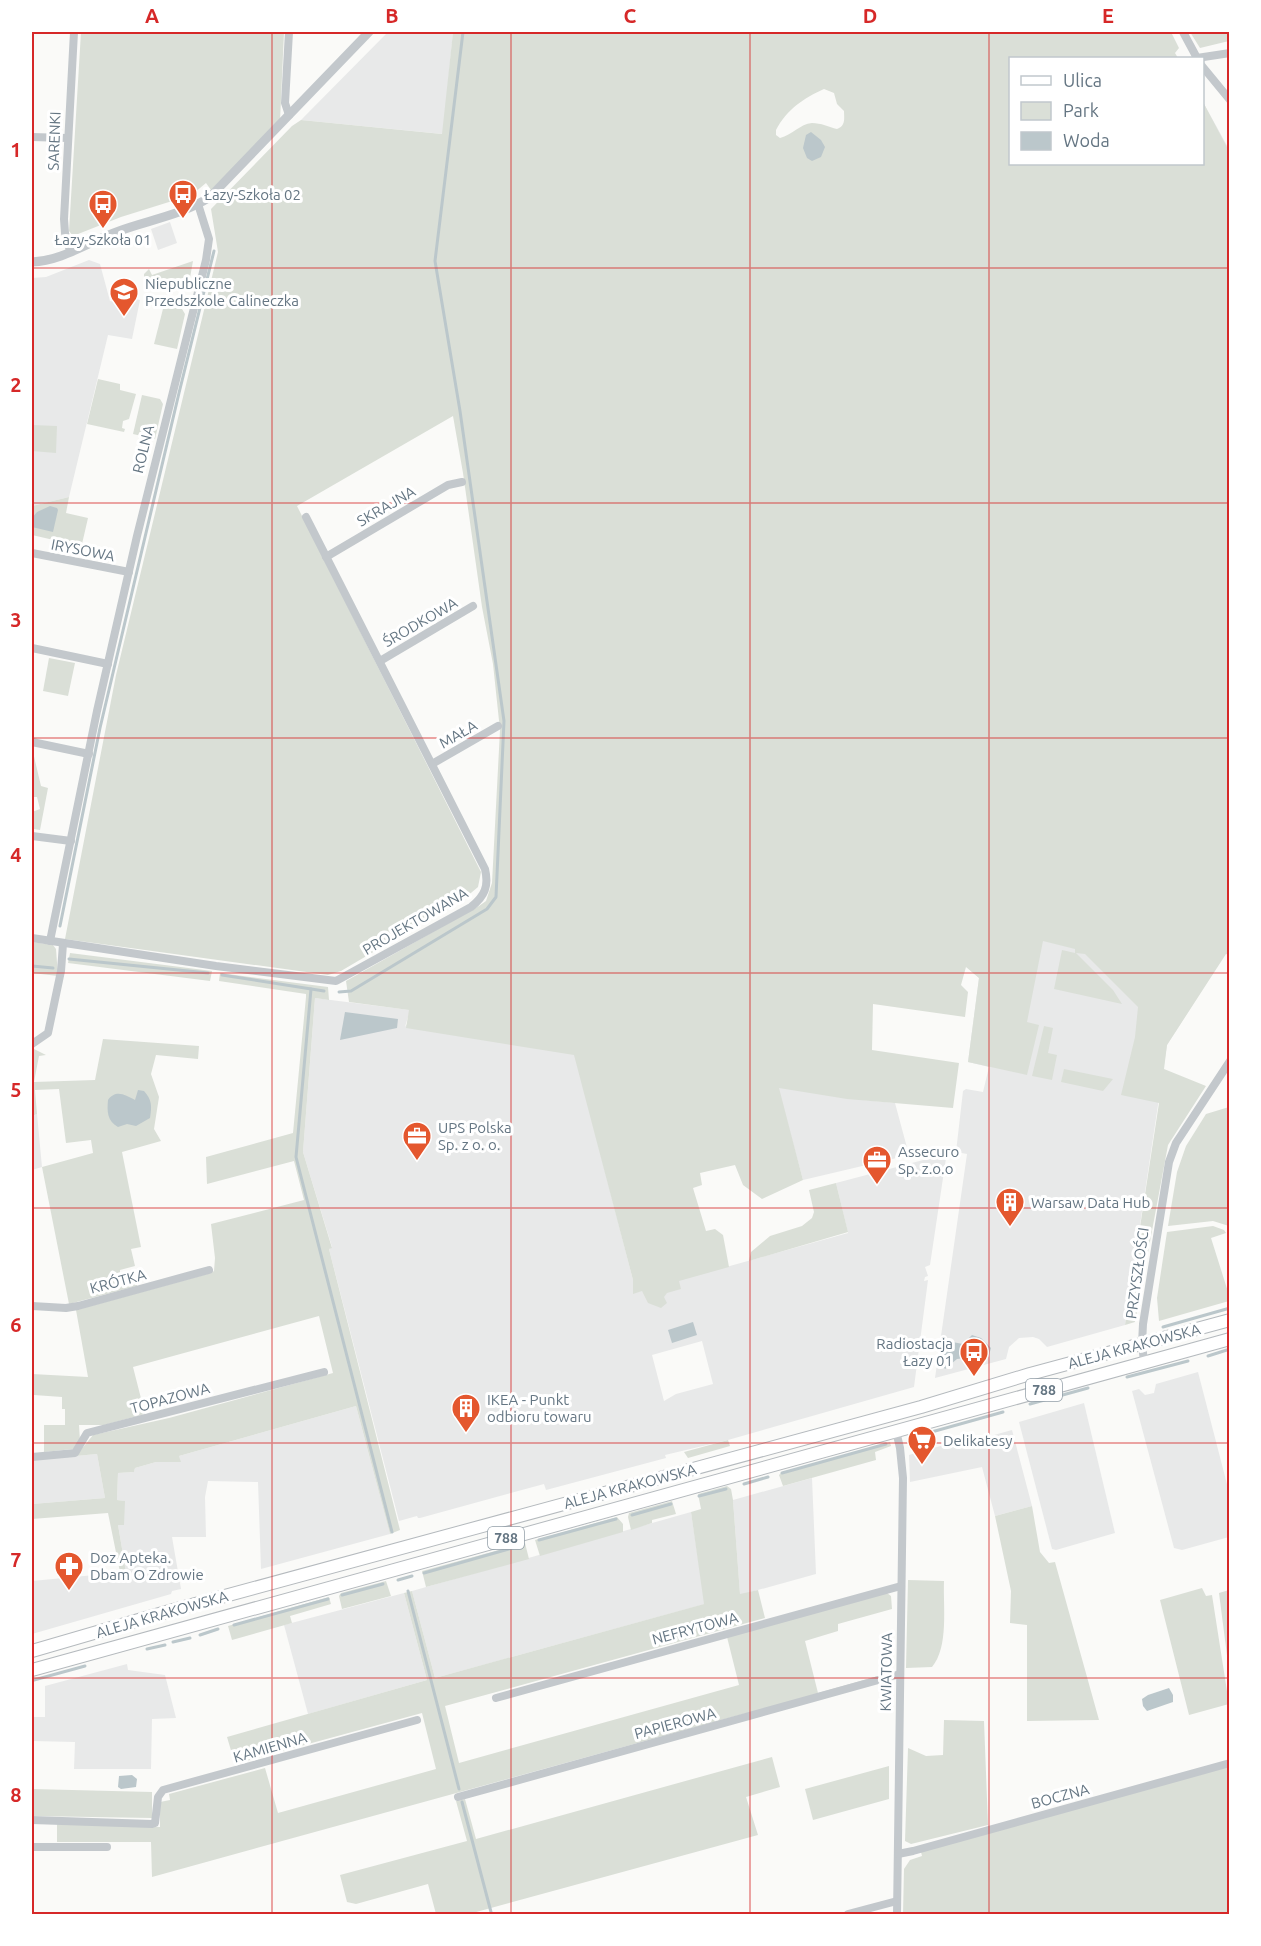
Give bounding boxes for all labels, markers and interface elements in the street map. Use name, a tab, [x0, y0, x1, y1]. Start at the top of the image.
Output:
text: A	[145, 4, 159, 27]
text: B	[385, 4, 399, 27]
text: C	[624, 4, 637, 27]
text: D	[863, 4, 877, 27]
text: E	[1102, 4, 1114, 27]
legend	[1009, 57, 1204, 165]
text: Ulica	[1063, 70, 1102, 90]
text: Park	[1063, 100, 1099, 120]
street label: SARENKI	[44, 111, 64, 171]
text: Woda	[1063, 130, 1110, 150]
text: 1	[10, 138, 22, 161]
bus stop icon: Łazy-Szkoła 02	[167, 178, 199, 220]
place label: Łazy-Szkoła 02	[204, 186, 301, 203]
bus stop icon: Łazy-Szkoła 01	[87, 188, 119, 230]
place label: Łazy-Szkoła 01	[54, 231, 152, 248]
place label: Niepubliczne Przedszkole Calineczka	[145, 275, 299, 309]
school or university icon: Niepubliczne Przedszkole Calineczka	[108, 276, 140, 318]
text: 2	[10, 373, 22, 396]
street label: ROLNA	[129, 423, 157, 475]
street label: SKRAJNA	[354, 482, 419, 530]
street label: IRYSOWA	[50, 535, 117, 565]
street label: ŚRODKOWA	[380, 594, 460, 650]
text: 3	[10, 608, 22, 631]
street label: MAŁA	[436, 716, 480, 752]
text: 4	[10, 843, 22, 866]
street label: PROJEKTOWANA	[359, 884, 471, 958]
text: 5	[10, 1078, 22, 1101]
place label: UPS Polska Sp. z o. o.	[438, 1119, 512, 1153]
office icon: UPS Polska Sp. z o. o.	[401, 1120, 433, 1162]
place label: Assecuro Sp. z.o.o	[898, 1143, 959, 1177]
office icon: Assecuro Sp. z.o.o	[861, 1144, 893, 1186]
building icon: Warsaw Data Hub	[994, 1186, 1026, 1228]
place label: Warsaw Data Hub	[1031, 1194, 1150, 1211]
street label: PRZYSZŁOŚCI	[1122, 1226, 1152, 1320]
street label: KRÓTKA	[88, 1265, 148, 1297]
text: 6	[10, 1313, 22, 1336]
street label: ALEJA KRAKOWSKA	[1066, 1320, 1202, 1372]
place label: Radiostacja Łazy 01	[876, 1335, 953, 1369]
bus stop icon: Radiostacja Łazy 01	[958, 1336, 990, 1378]
street label: TOPAZOWA	[128, 1379, 212, 1417]
road number: 788	[1026, 1379, 1062, 1401]
place label: IKEA - Punkt odbioru towaru	[487, 1391, 592, 1425]
building icon: IKEA - Punkt odbioru towaru	[450, 1392, 482, 1434]
supermarket icon: Delikatesy	[906, 1424, 938, 1466]
place label: Delikatesy	[943, 1432, 1013, 1449]
street label: ALEJA KRAKOWSKA	[562, 1460, 698, 1512]
road number: 788	[488, 1527, 524, 1549]
text: 7	[10, 1548, 22, 1571]
place label: Doz Apteka. Dbam O Zdrowie	[90, 1549, 204, 1583]
pharmacy icon: Doz Apteka. Dbam O Zdrowie	[53, 1550, 85, 1592]
street label: ALEJA KRAKOWSKA	[94, 1587, 230, 1641]
street label: NEFRYTOWA	[650, 1608, 740, 1648]
street label: KWIATOWA	[877, 1632, 895, 1712]
street label: PAPIEROWA	[632, 1704, 718, 1742]
street label: KAMIENNA	[231, 1728, 309, 1766]
street label: BOCZNA	[1029, 1780, 1091, 1812]
text: 8	[10, 1783, 22, 1806]

